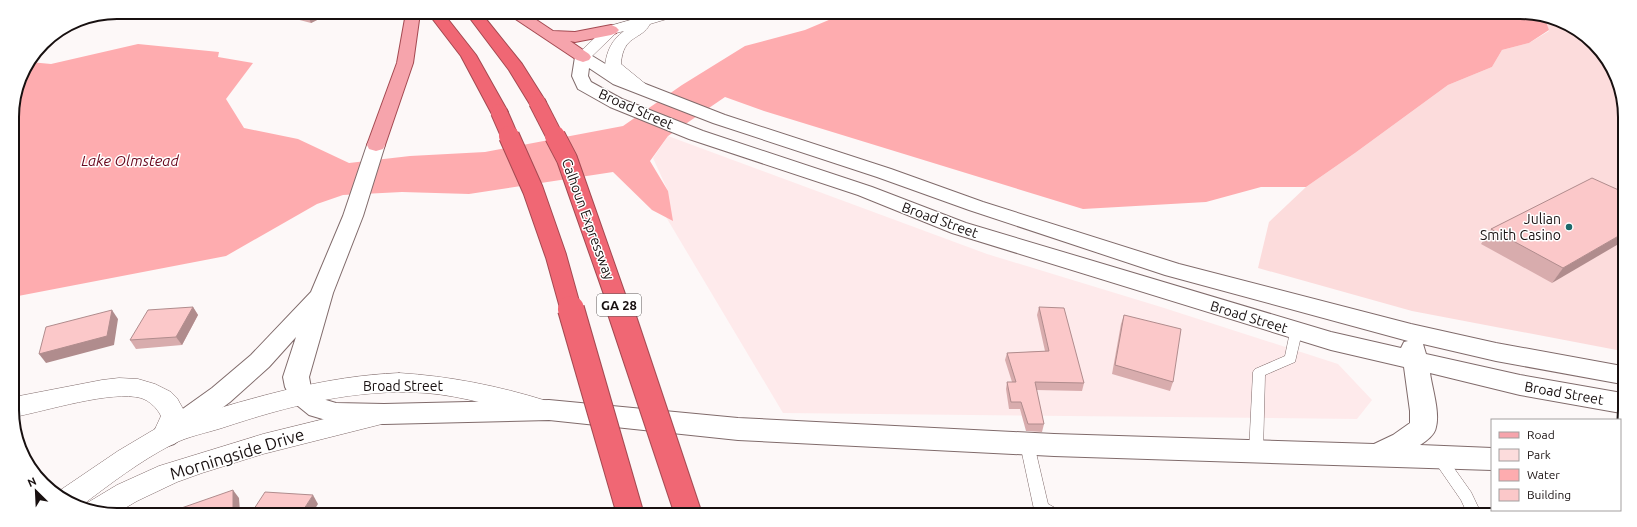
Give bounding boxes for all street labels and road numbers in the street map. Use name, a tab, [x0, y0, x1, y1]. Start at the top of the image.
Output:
street label: Broad Street	[596, 85, 676, 133]
street label: Calhoun Expressway	[559, 156, 617, 282]
street label: Broad Street	[900, 199, 981, 241]
road number: GA 28	[597, 294, 641, 316]
street label: Broad Street	[1208, 298, 1290, 336]
street label: Broad Street	[363, 378, 444, 394]
street label: Broad Street	[1523, 378, 1605, 408]
street label: Morningside Drive	[167, 424, 306, 483]

